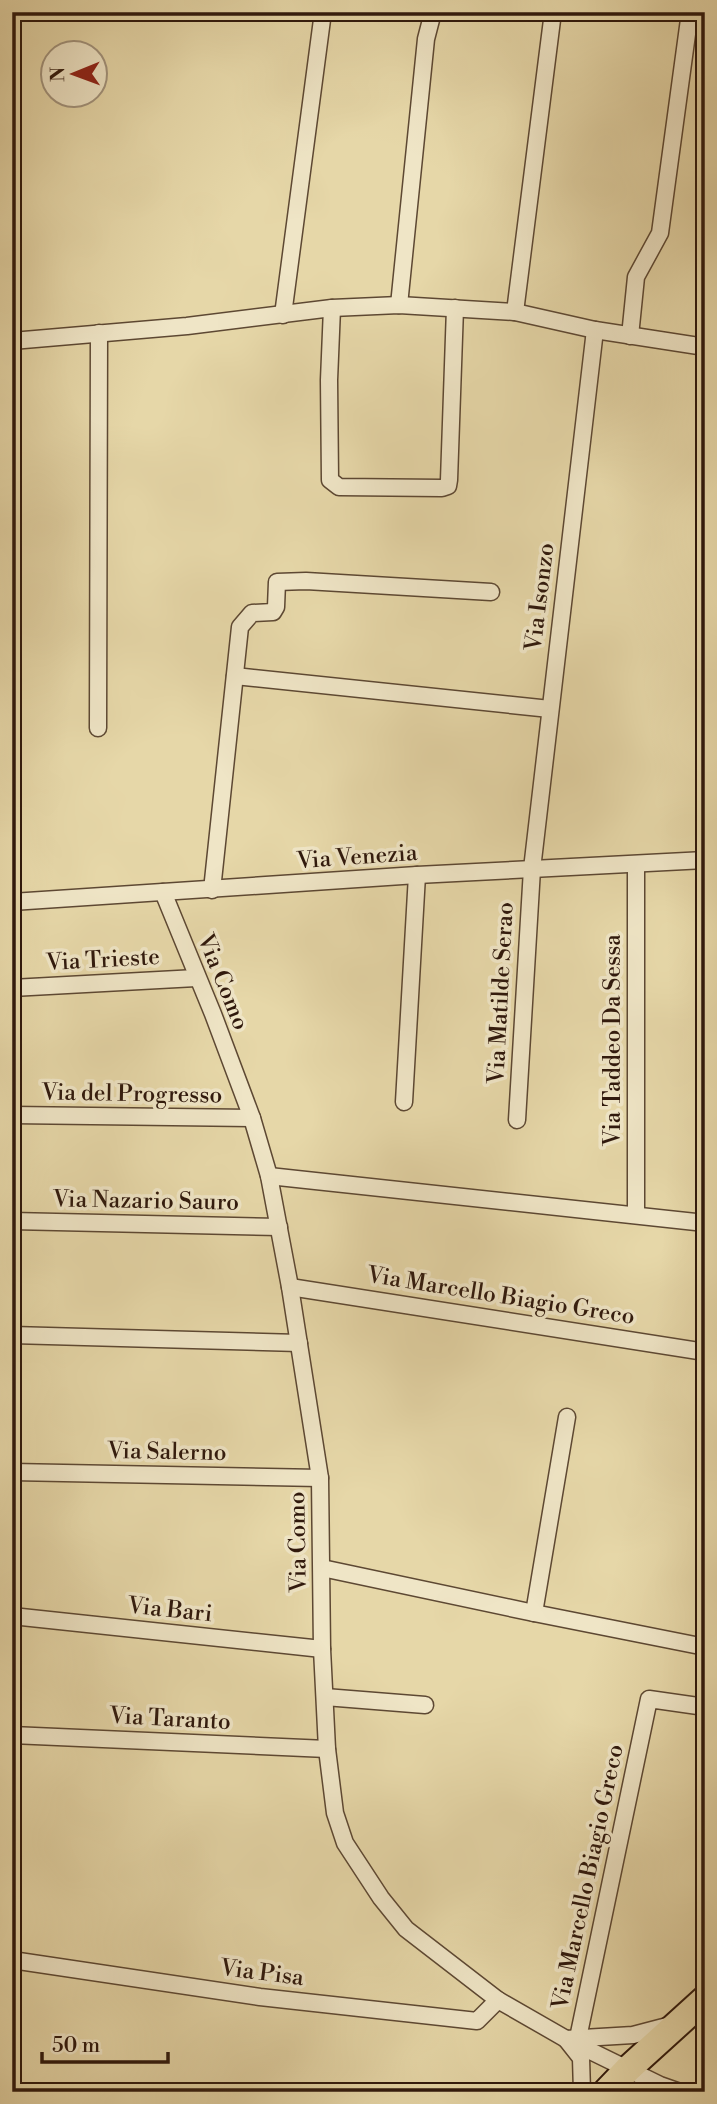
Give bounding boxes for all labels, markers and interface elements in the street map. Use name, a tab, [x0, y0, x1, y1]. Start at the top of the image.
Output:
north arrow	[38, 38, 108, 108]
text: N	[46, 67, 70, 82]
street label: Via Isonzo	[519, 541, 561, 654]
street label: Via Venezia	[295, 839, 419, 875]
street label: Via Matilde Serao	[482, 901, 520, 1086]
street label: Via Como	[191, 929, 255, 1034]
street label: Via Taddeo Da Sessa	[599, 934, 627, 1147]
street label: Via Trieste	[44, 943, 161, 977]
street label: Via del Progresso	[40, 1078, 223, 1110]
street label: Via Nazario Sauro	[52, 1185, 239, 1217]
street label: Via Marcello Biagio Greco	[364, 1261, 637, 1331]
street label: Via Salerno	[106, 1437, 227, 1467]
street label: Via Como	[283, 1491, 313, 1594]
street label: Via Bari	[125, 1592, 214, 1628]
street label: Via Taranto	[108, 1702, 231, 1736]
street label: Via Marcello Biagio Greco	[546, 1742, 630, 2013]
street label: Via Pisa	[218, 1954, 306, 1992]
scale bar	[42, 2020, 168, 2064]
text: 50 m	[52, 2033, 100, 2059]

